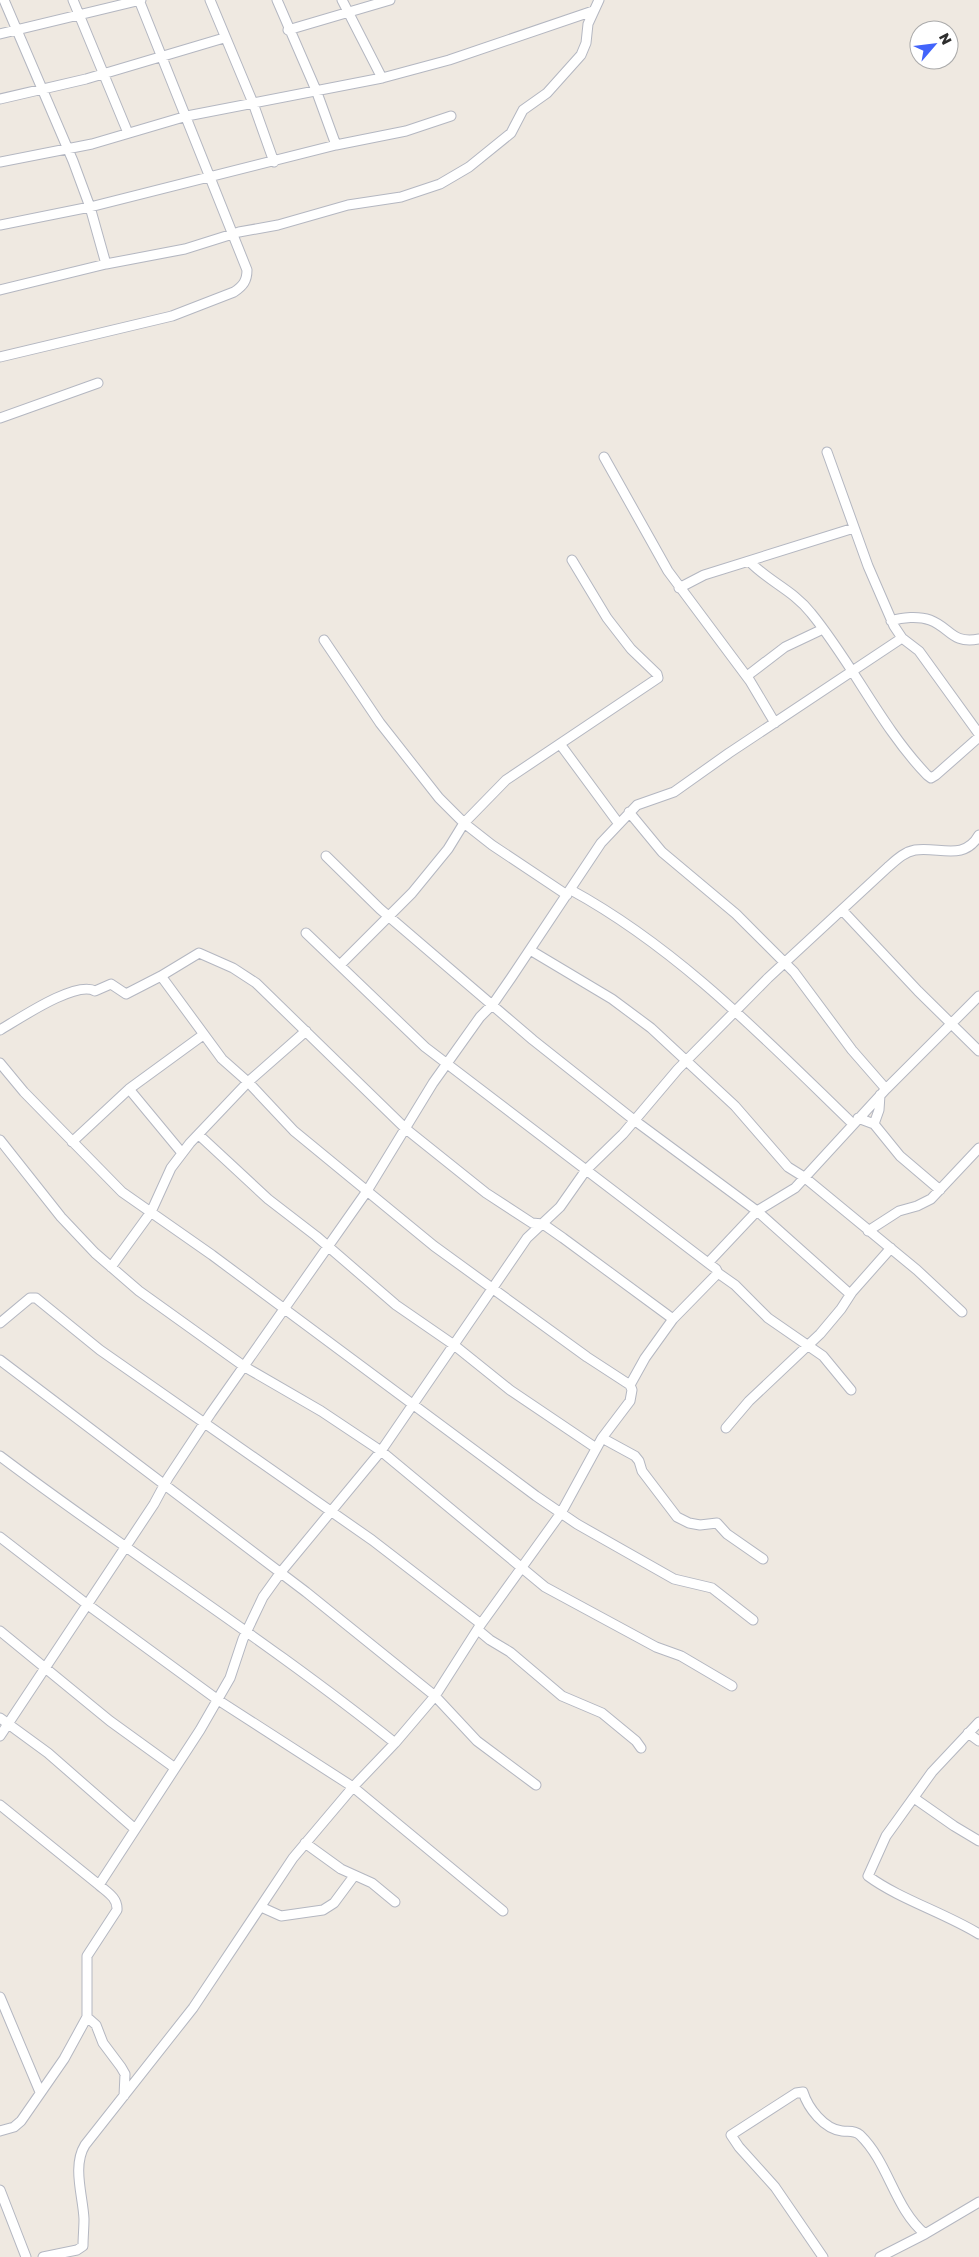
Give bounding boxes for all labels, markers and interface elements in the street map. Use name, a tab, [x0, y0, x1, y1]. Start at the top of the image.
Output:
north arrow	[909, 20, 959, 70]
text: N	[936, 30, 956, 47]

